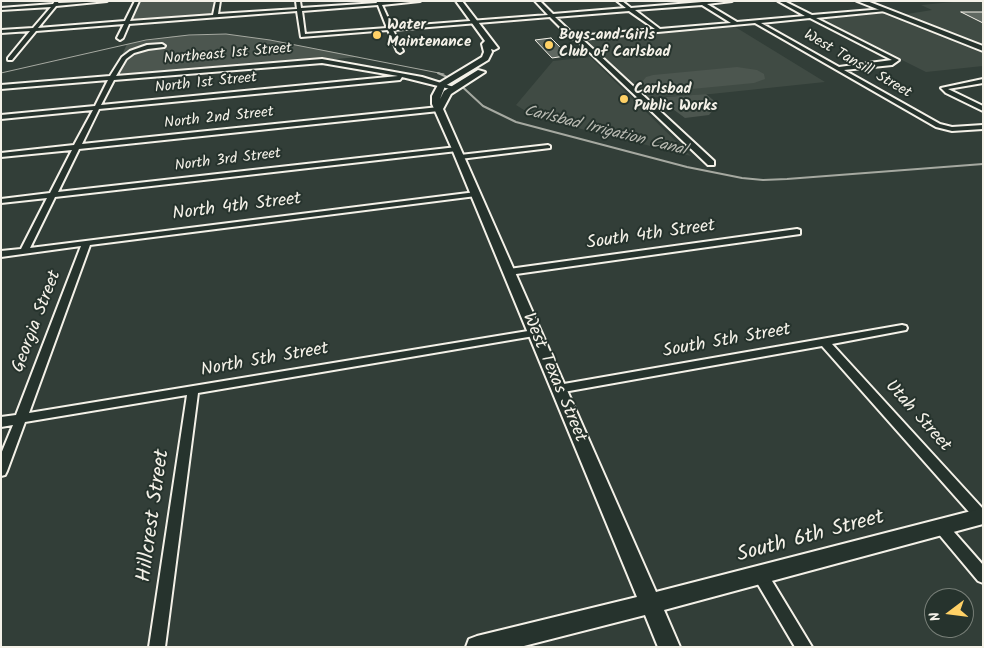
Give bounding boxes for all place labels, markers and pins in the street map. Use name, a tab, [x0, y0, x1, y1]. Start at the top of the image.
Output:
place label: Water Maintenance	[387, 17, 471, 52]
place label: Boys and Girls Club of Carlsbad	[559, 27, 671, 62]
marker: Water Maintenance	[371, 29, 383, 41]
marker: Boys and Girls Club of Carlsbad	[543, 39, 555, 51]
place label: Carlsbad Public Works	[634, 81, 717, 116]
marker: Carlsbad Public Works	[618, 93, 630, 105]

